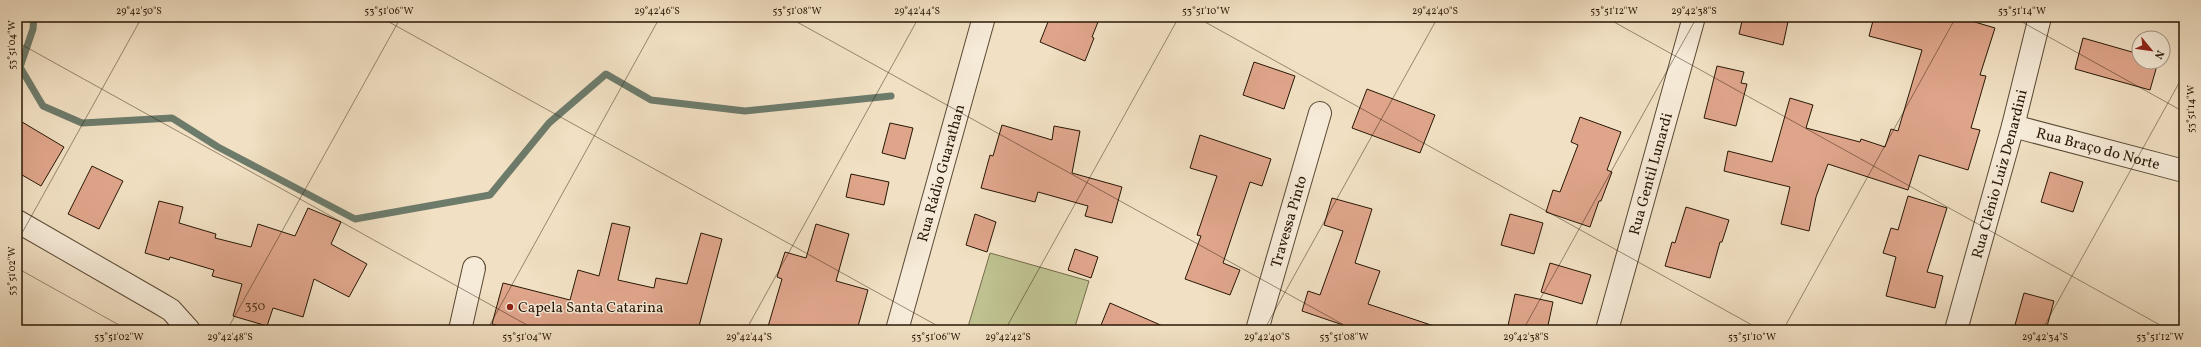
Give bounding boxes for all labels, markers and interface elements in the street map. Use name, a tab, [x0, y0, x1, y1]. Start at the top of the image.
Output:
text: 29°42'50"S	[116, 4, 162, 18]
text: 53°51'06"W	[364, 4, 414, 18]
text: 29°42'46"S	[634, 4, 680, 18]
text: 53°51'08"W	[772, 4, 822, 18]
text: 29°42'44"S	[894, 4, 940, 18]
text: 53°51'10"W	[1182, 4, 1230, 18]
text: 29°42'40"S	[1412, 4, 1458, 18]
text: 53°51'12"W	[1590, 4, 1638, 18]
text: 29°42'38"S	[1671, 4, 1717, 18]
text: 53°51'14"W	[1998, 4, 2046, 18]
text: 53°51'04"W	[5, 20, 19, 70]
north arrow	[2131, 30, 2171, 70]
text: N	[2150, 47, 2167, 61]
text: 53°51'14"W	[2184, 85, 2198, 133]
street label: Rua Clênio Luiz Denardini	[1967, 88, 2034, 261]
street label: Rua Rádio Guarathan	[913, 102, 971, 245]
street label: Rua Gentil Lunardi	[1625, 111, 1679, 238]
street label: Rua Braço do Norte	[2034, 124, 2162, 176]
street label: Travessa Pinto	[1267, 173, 1313, 270]
text: 53°51'02"W	[5, 246, 19, 296]
house number: 350	[245, 298, 265, 316]
place label: Capela Santa Catarina	[518, 298, 663, 319]
marker: Capela Santa Catarina	[505, 302, 515, 312]
text: 53°51'02"W	[94, 330, 144, 344]
text: 29°42'48"S	[207, 330, 253, 344]
text: 53°51'04"W	[502, 330, 552, 344]
text: 29°42'44"S	[726, 330, 772, 344]
text: 53°51'06"W	[911, 330, 961, 344]
text: 29°42'42"S	[985, 330, 1031, 344]
text: 29°42'40"S	[1244, 330, 1290, 344]
text: 53°51'08"W	[1319, 330, 1369, 344]
text: 29°42'38"S	[1503, 330, 1549, 344]
text: 53°51'10"W	[1728, 330, 1776, 344]
text: 29°42'34"S	[2022, 330, 2068, 344]
text: 53°51'12"W	[2136, 330, 2184, 344]

